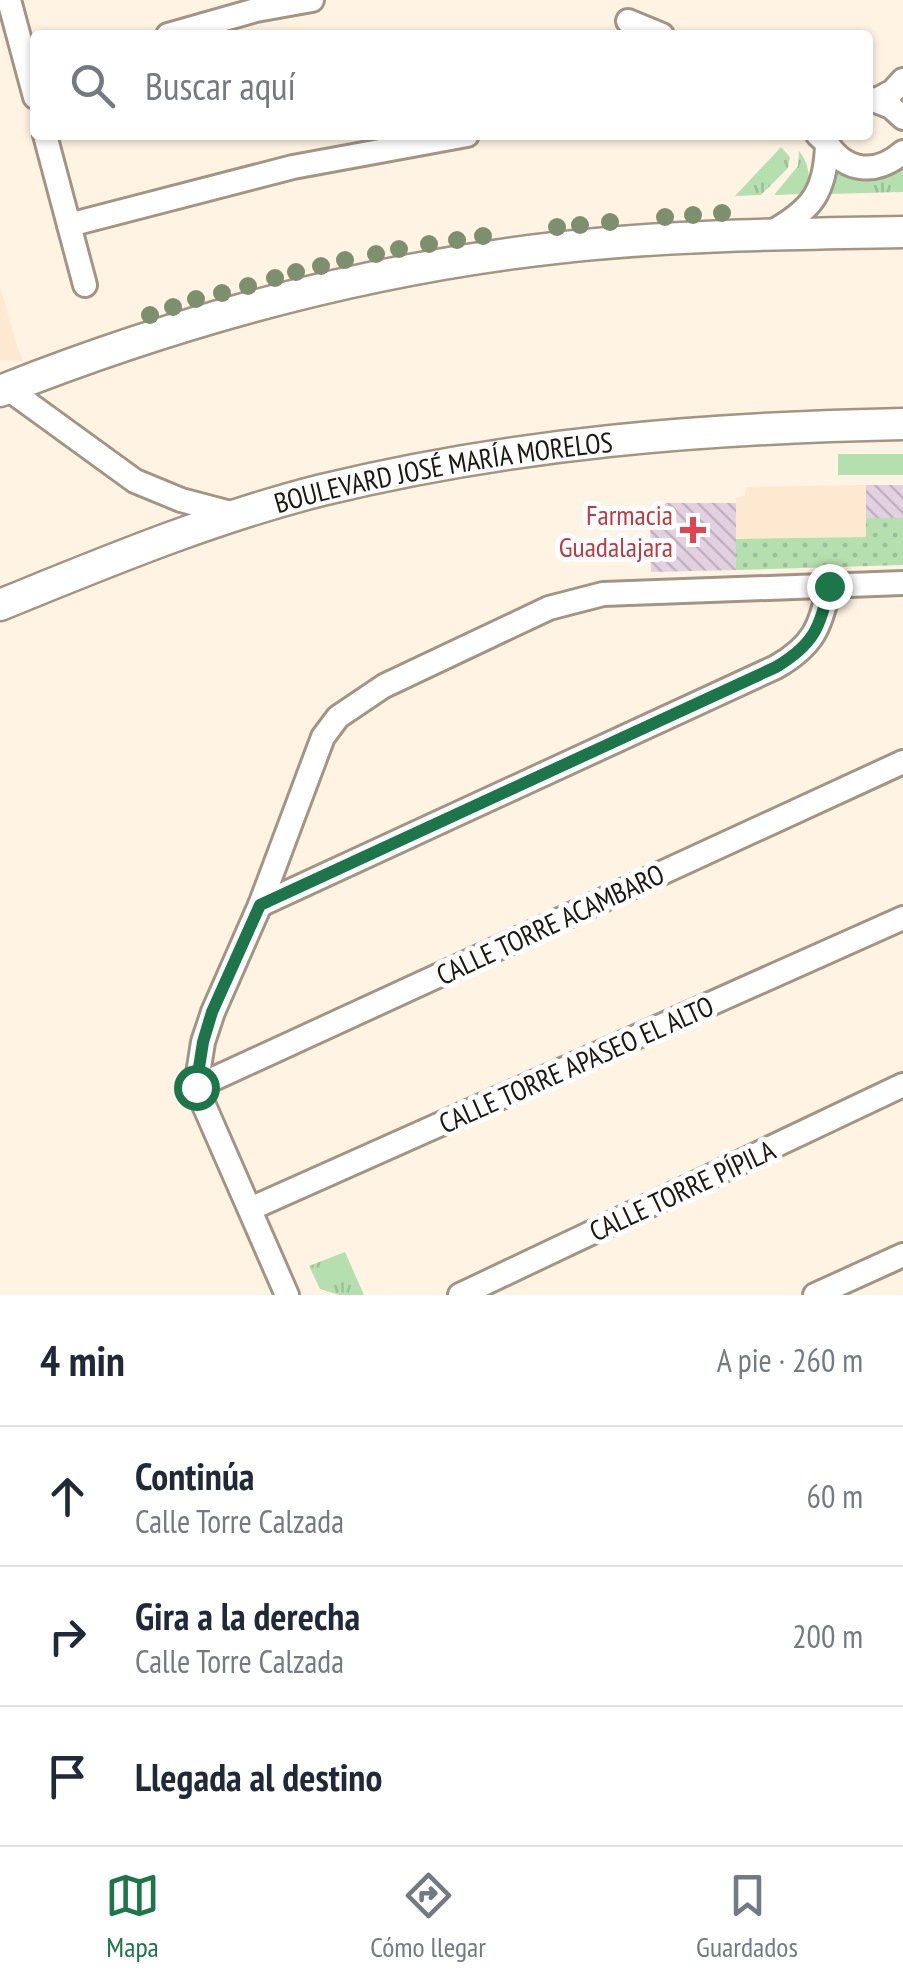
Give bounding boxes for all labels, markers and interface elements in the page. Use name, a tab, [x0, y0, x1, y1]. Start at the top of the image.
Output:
search box	[30, 30, 873, 140]
icon: search	[65, 58, 120, 113]
text: Buscar aquí	[145, 61, 296, 110]
street label: BOULEVARD JOSÉ MARÍA MORELOS	[270, 422, 614, 521]
place label: Farmacia Guadalajara	[559, 496, 673, 565]
marker: Farmacia Guadalajara	[682, 519, 704, 541]
route end	[807, 564, 853, 610]
street label: CALLE TORRE ACAMBARO	[430, 855, 670, 993]
street label: CALLE TORRE APASEO EL ALTO	[433, 987, 719, 1141]
route start	[174, 1065, 220, 1111]
street label: CALLE TORRE PÍPILA	[583, 1130, 782, 1249]
text: 4 min	[40, 1333, 125, 1388]
text: A pie · 260 m	[717, 1339, 863, 1381]
text: Continúa	[135, 1451, 255, 1500]
icon: ahead	[40, 1469, 95, 1524]
text: 60 m	[807, 1475, 863, 1517]
text: Calle Torre Calzada	[135, 1500, 344, 1542]
text: Gira a la derecha	[135, 1591, 360, 1640]
icon: right	[40, 1609, 95, 1664]
text: 200 m	[792, 1615, 863, 1657]
text: Calle Torre Calzada	[135, 1640, 344, 1682]
icon: arrive	[40, 1749, 95, 1804]
text: Llegada al destino	[135, 1752, 382, 1801]
tab: Mapa	[105, 1868, 160, 1965]
tab: Cómo llegar	[370, 1868, 486, 1965]
tab: Guardados	[696, 1868, 798, 1965]

